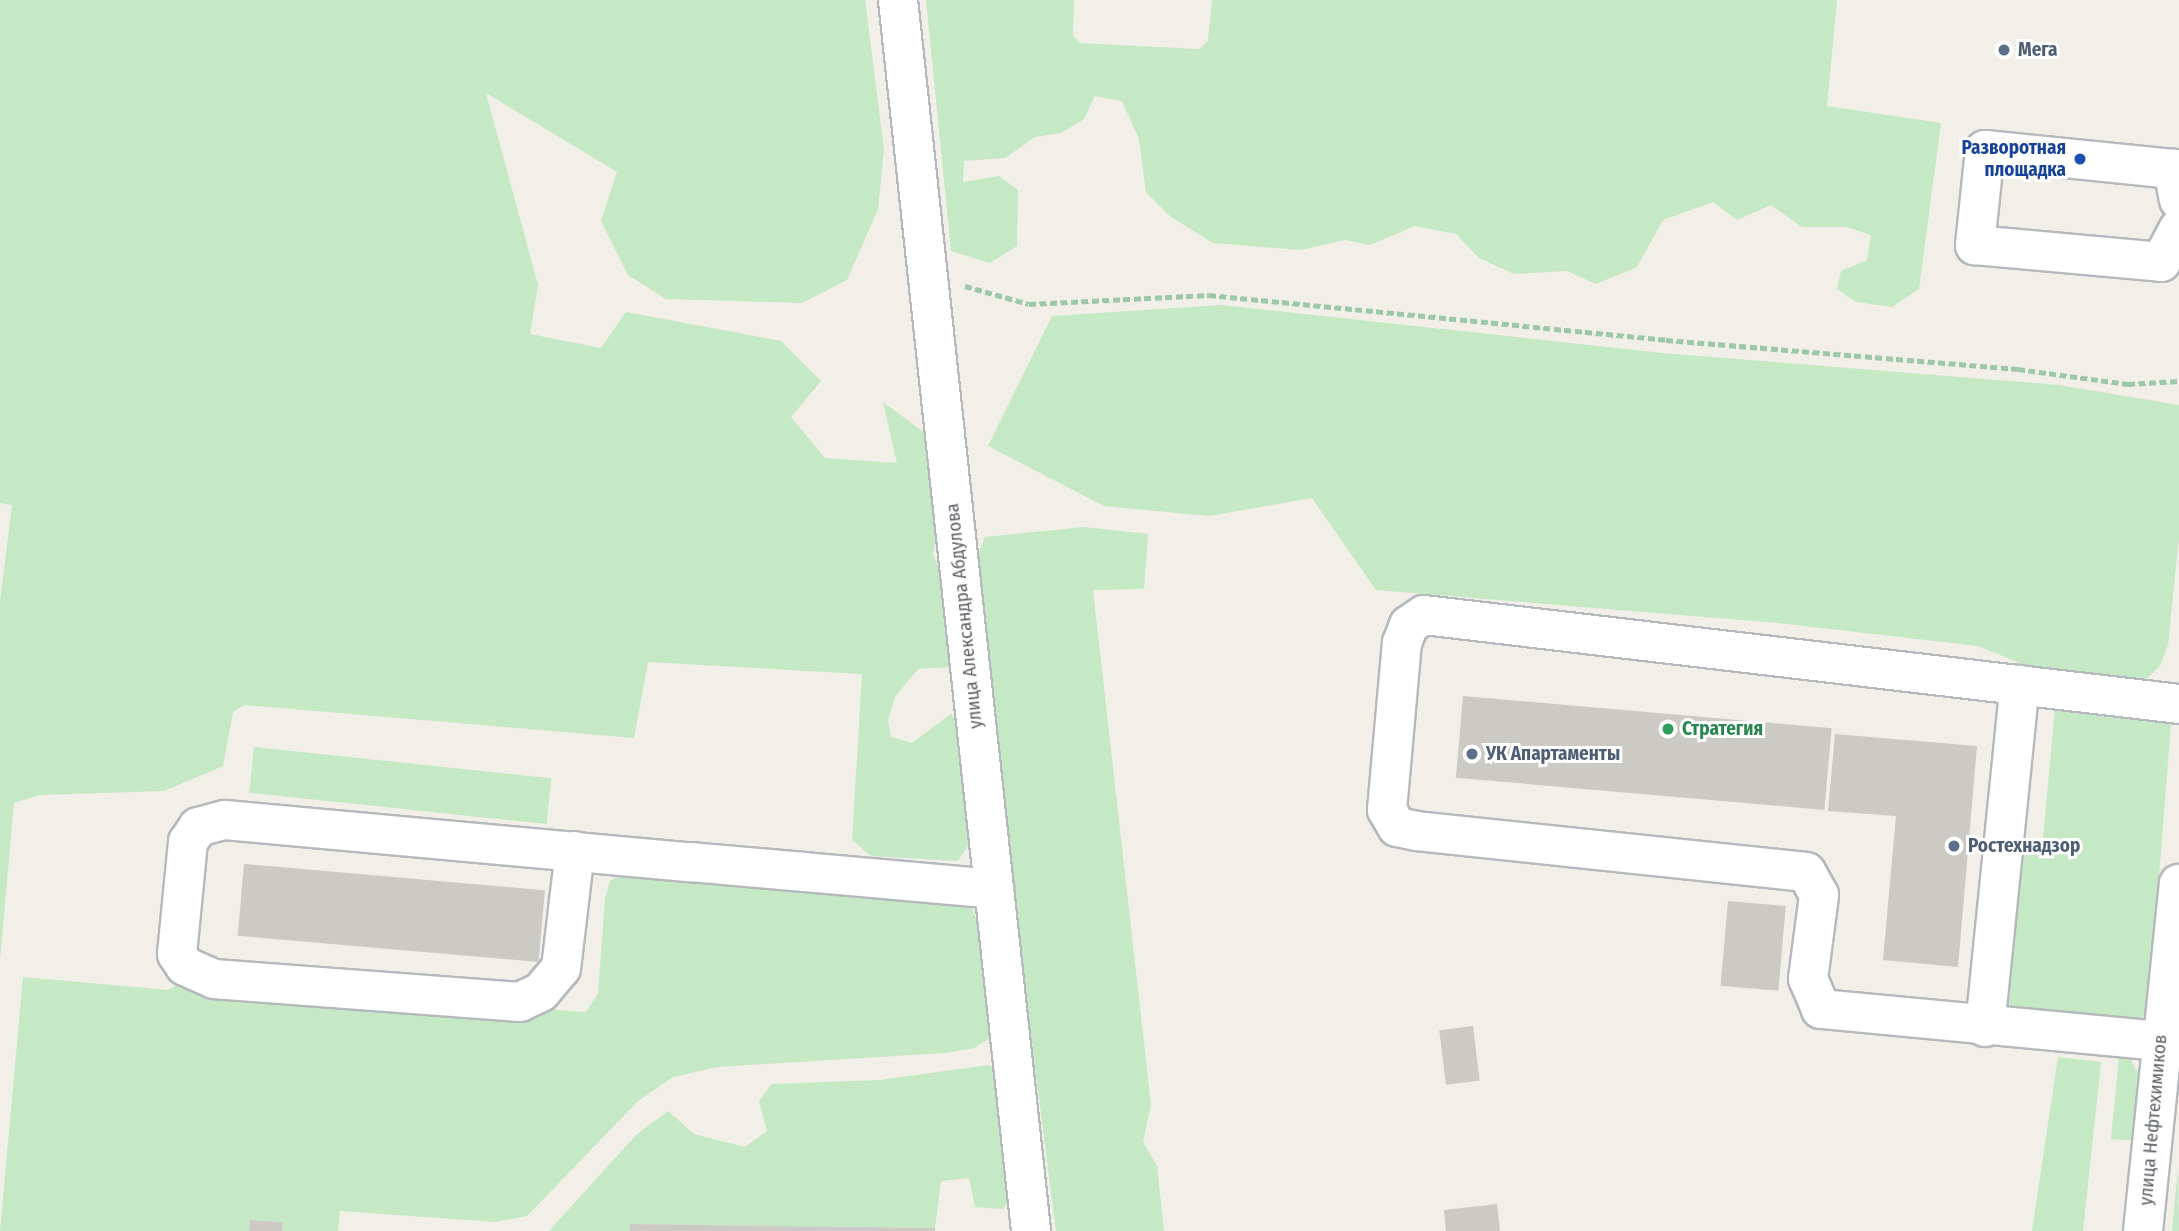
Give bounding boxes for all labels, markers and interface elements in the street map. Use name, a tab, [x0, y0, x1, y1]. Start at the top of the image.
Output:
place label: Мега	[2018, 39, 2058, 61]
marker: Мега	[1996, 42, 2012, 58]
place label: Разворотная площадка	[1962, 137, 2066, 181]
marker: Разворотная площадка	[2072, 151, 2088, 167]
street label: улица Александра Абдулова	[941, 502, 987, 730]
place label: Стратегия	[1682, 718, 1763, 740]
marker: Стратегия	[1660, 721, 1676, 737]
place label: УК Апартаменты	[1486, 743, 1620, 765]
marker: УК Апартаменты	[1464, 746, 1480, 762]
place label: Ростехнадзор	[1968, 835, 2080, 857]
marker: Ростехнадзор	[1946, 838, 1962, 854]
street label: улица Нефтехимиков	[2134, 1034, 2172, 1206]

